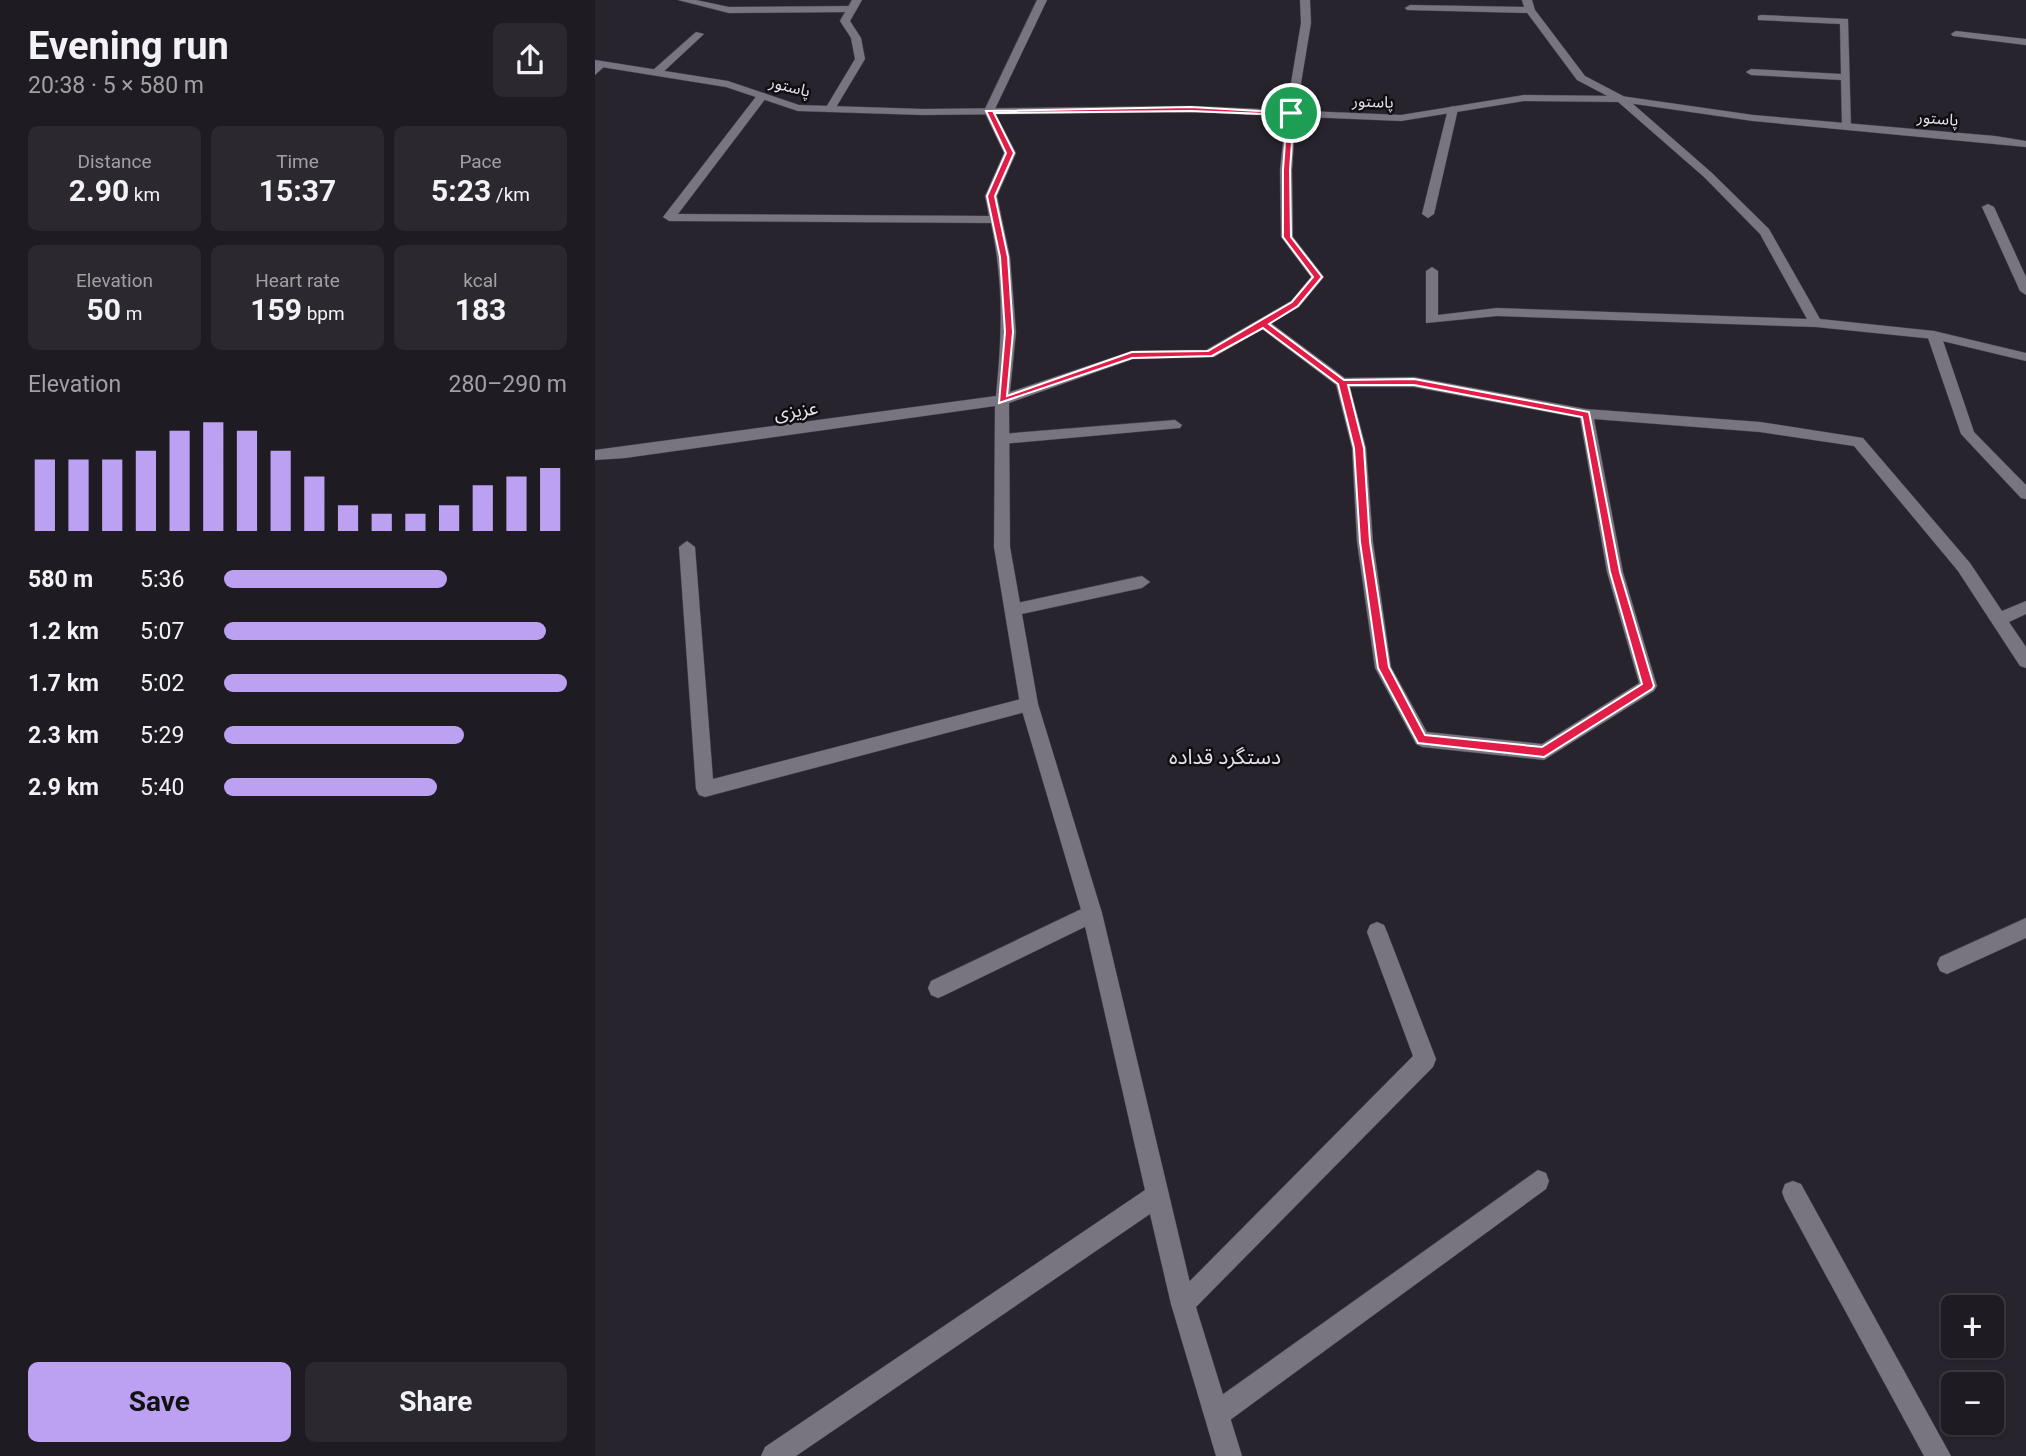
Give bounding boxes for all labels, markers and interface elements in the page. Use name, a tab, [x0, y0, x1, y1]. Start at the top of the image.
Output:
button: share	[493, 23, 567, 97]
text: Evening run	[28, 24, 229, 68]
text: 20:38 · 5 × 580 m	[28, 72, 204, 99]
street label: پاستور	[766, 72, 812, 102]
pin	[1261, 83, 1321, 143]
street label: پاستور	[1351, 91, 1394, 113]
icon: arrive	[1272, 94, 1310, 132]
street label: پاستور	[1915, 107, 1959, 131]
text: Distance	[78, 150, 151, 173]
text: Time	[276, 150, 319, 173]
text: Pace	[459, 150, 502, 173]
text: 2.90	[69, 173, 129, 208]
text: 15:37	[259, 173, 336, 208]
text: 5:23	[431, 173, 491, 208]
text: km	[129, 183, 160, 206]
text: /km	[491, 183, 530, 206]
text: Elevation	[76, 269, 153, 292]
text: Heart rate	[255, 269, 340, 292]
text: kcal	[463, 269, 498, 292]
text: 50	[87, 292, 121, 327]
text: 159	[250, 292, 302, 327]
text: 183	[455, 292, 506, 327]
text: m	[121, 302, 142, 325]
text: bpm	[302, 302, 345, 325]
text: Elevation	[28, 371, 121, 398]
text: 280–290 m	[448, 371, 567, 398]
street label: عزیزی	[773, 396, 820, 425]
text: 580 m	[28, 566, 93, 593]
text: 5:36	[140, 566, 184, 593]
text: 1.2 km	[28, 618, 99, 645]
text: 5:07	[140, 618, 184, 645]
text: 1.7 km	[28, 670, 99, 697]
text: 5:02	[140, 670, 184, 697]
text: 2.3 km	[28, 722, 99, 749]
text: 5:29	[140, 722, 184, 749]
district label: دستگرد قداده	[1169, 745, 1281, 769]
text: 2.9 km	[28, 774, 99, 801]
text: 5:40	[140, 774, 184, 801]
map controls	[1941, 1295, 2004, 1435]
button: +	[1941, 1295, 2004, 1358]
button: Save	[28, 1362, 291, 1442]
button: Share	[305, 1362, 567, 1442]
button: −	[1941, 1372, 2004, 1435]

